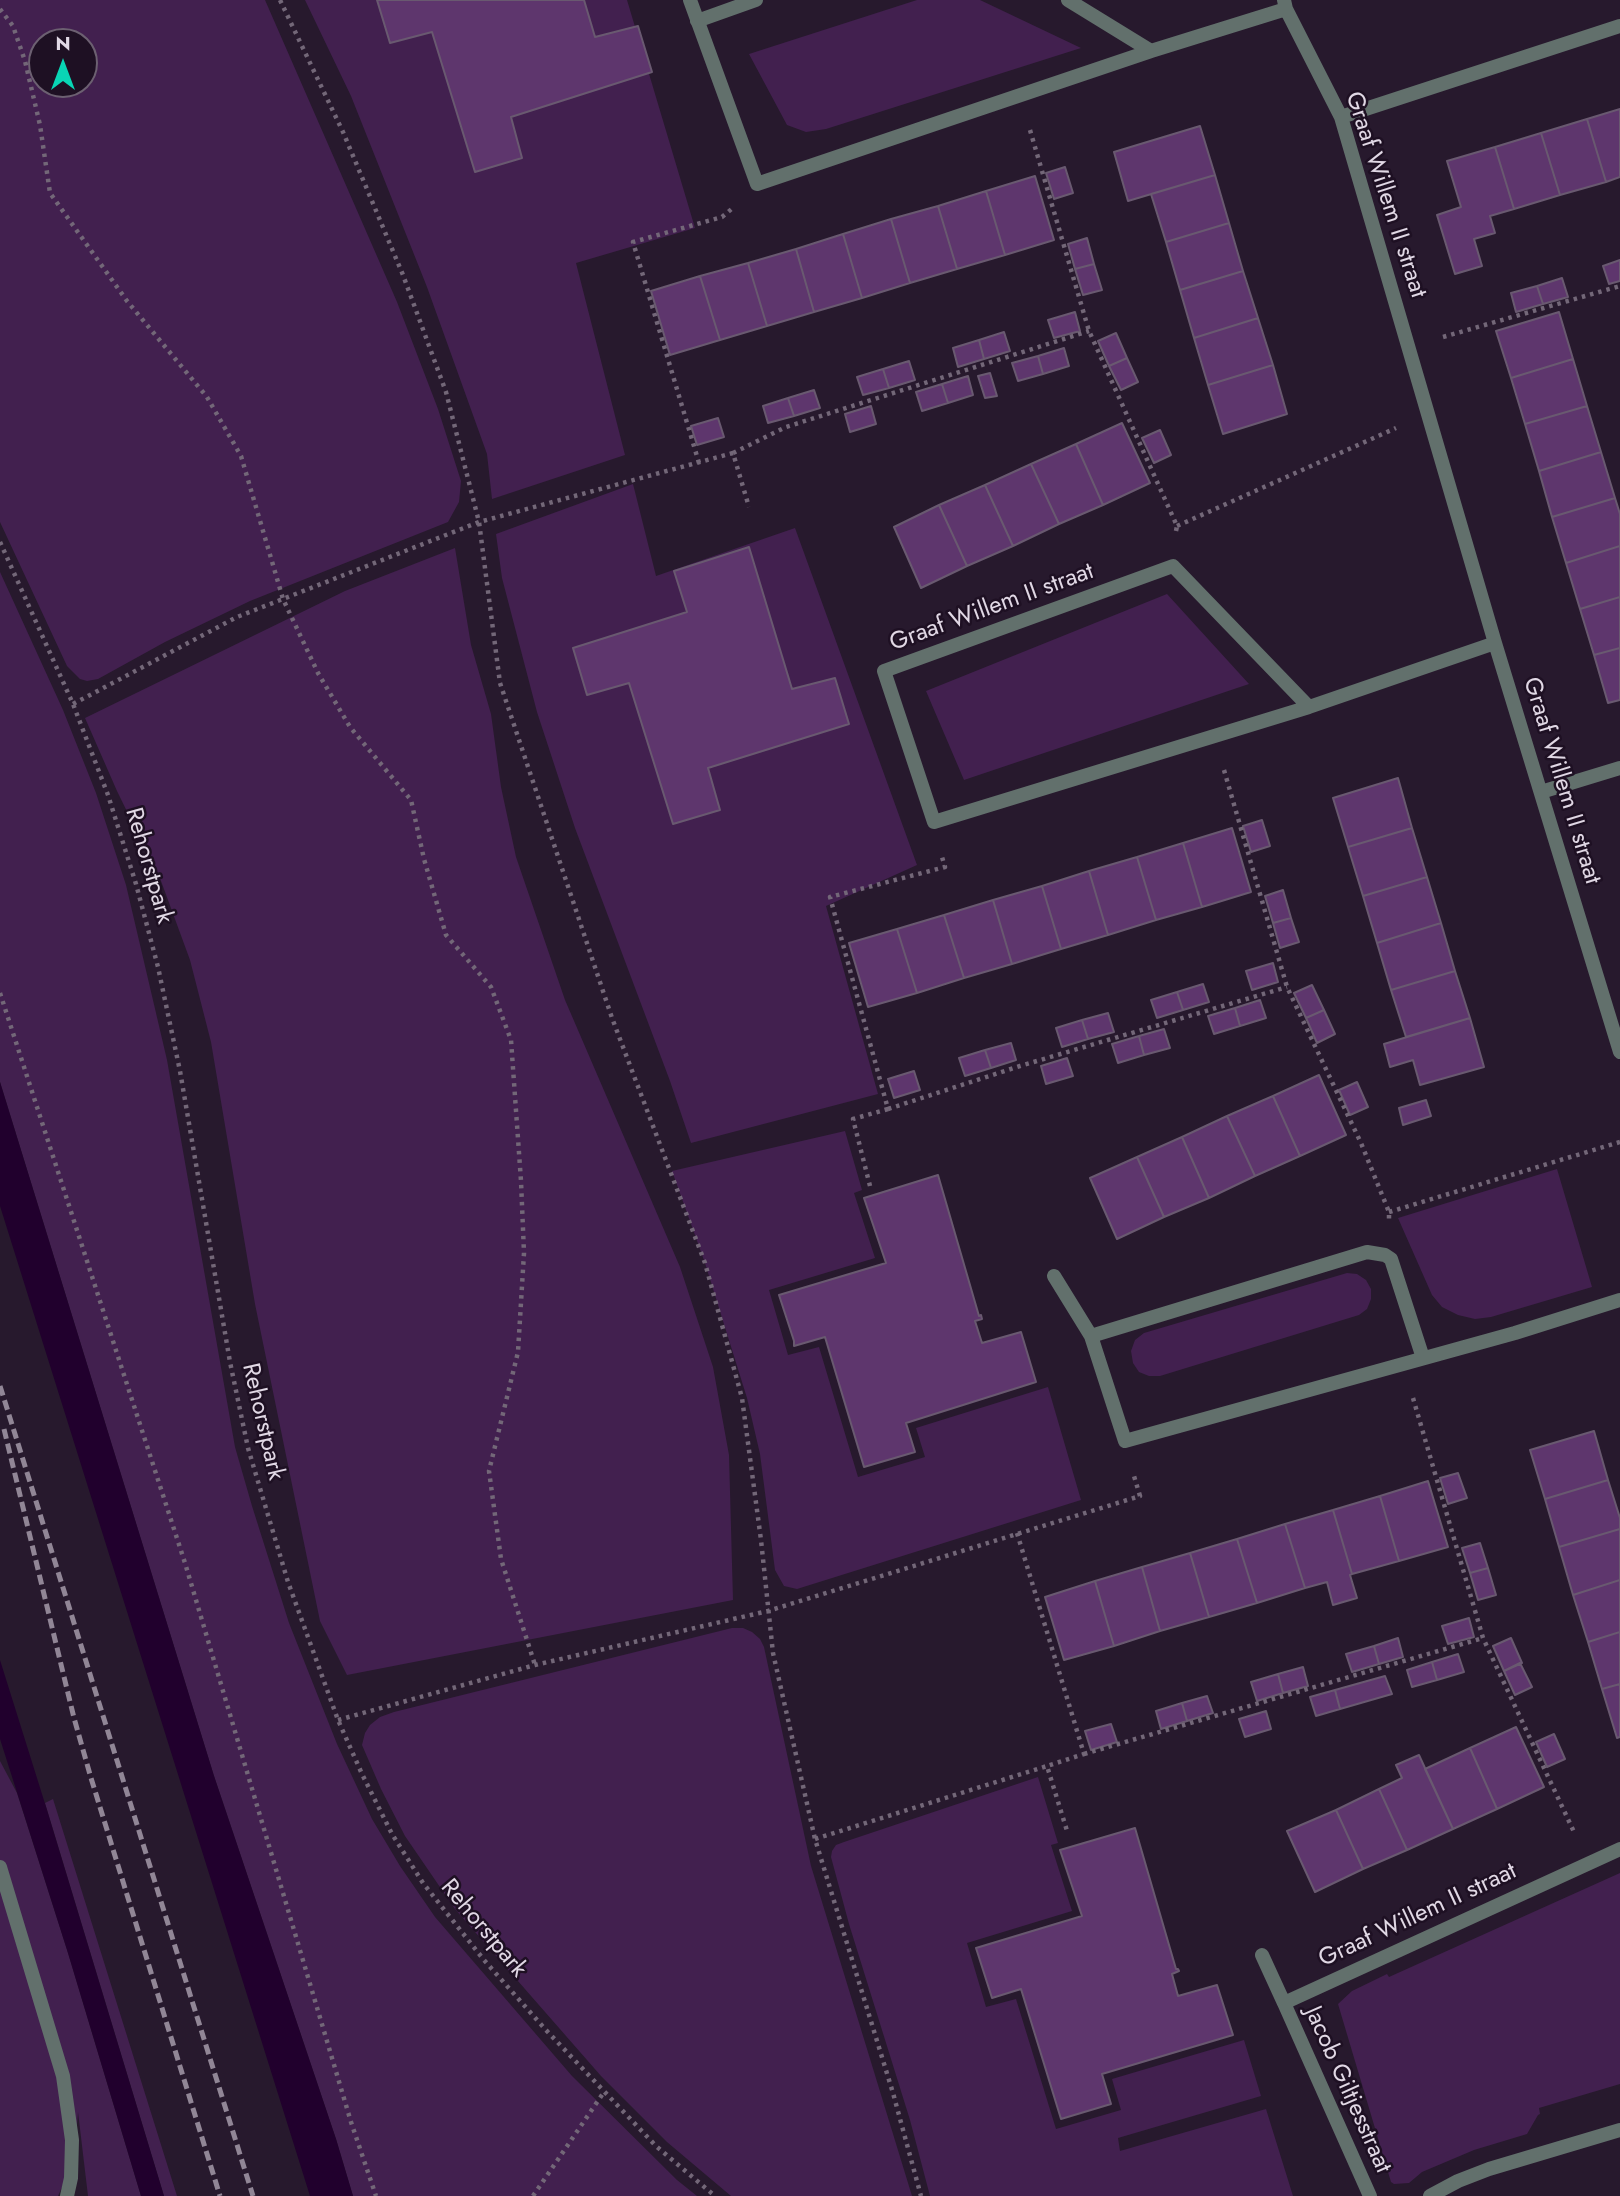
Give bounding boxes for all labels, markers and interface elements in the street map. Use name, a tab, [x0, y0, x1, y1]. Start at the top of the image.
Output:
north arrow	[28, 28, 98, 98]
text: N	[55, 30, 71, 57]
street label: Graaf Willem II straat	[1338, 88, 1432, 302]
street label: Graaf Willem II straat	[886, 558, 1098, 658]
street label: Graaf Willem II straat	[1516, 674, 1606, 888]
street label: Rehorstpark	[118, 805, 178, 927]
street label: Rehorstpark	[235, 1361, 289, 1483]
street label: Graaf Willem II straat	[1315, 1858, 1521, 1974]
street label: Rehorstpark	[434, 1874, 532, 1984]
street label: Jacob Giltjesstraat	[1297, 2002, 1397, 2178]

